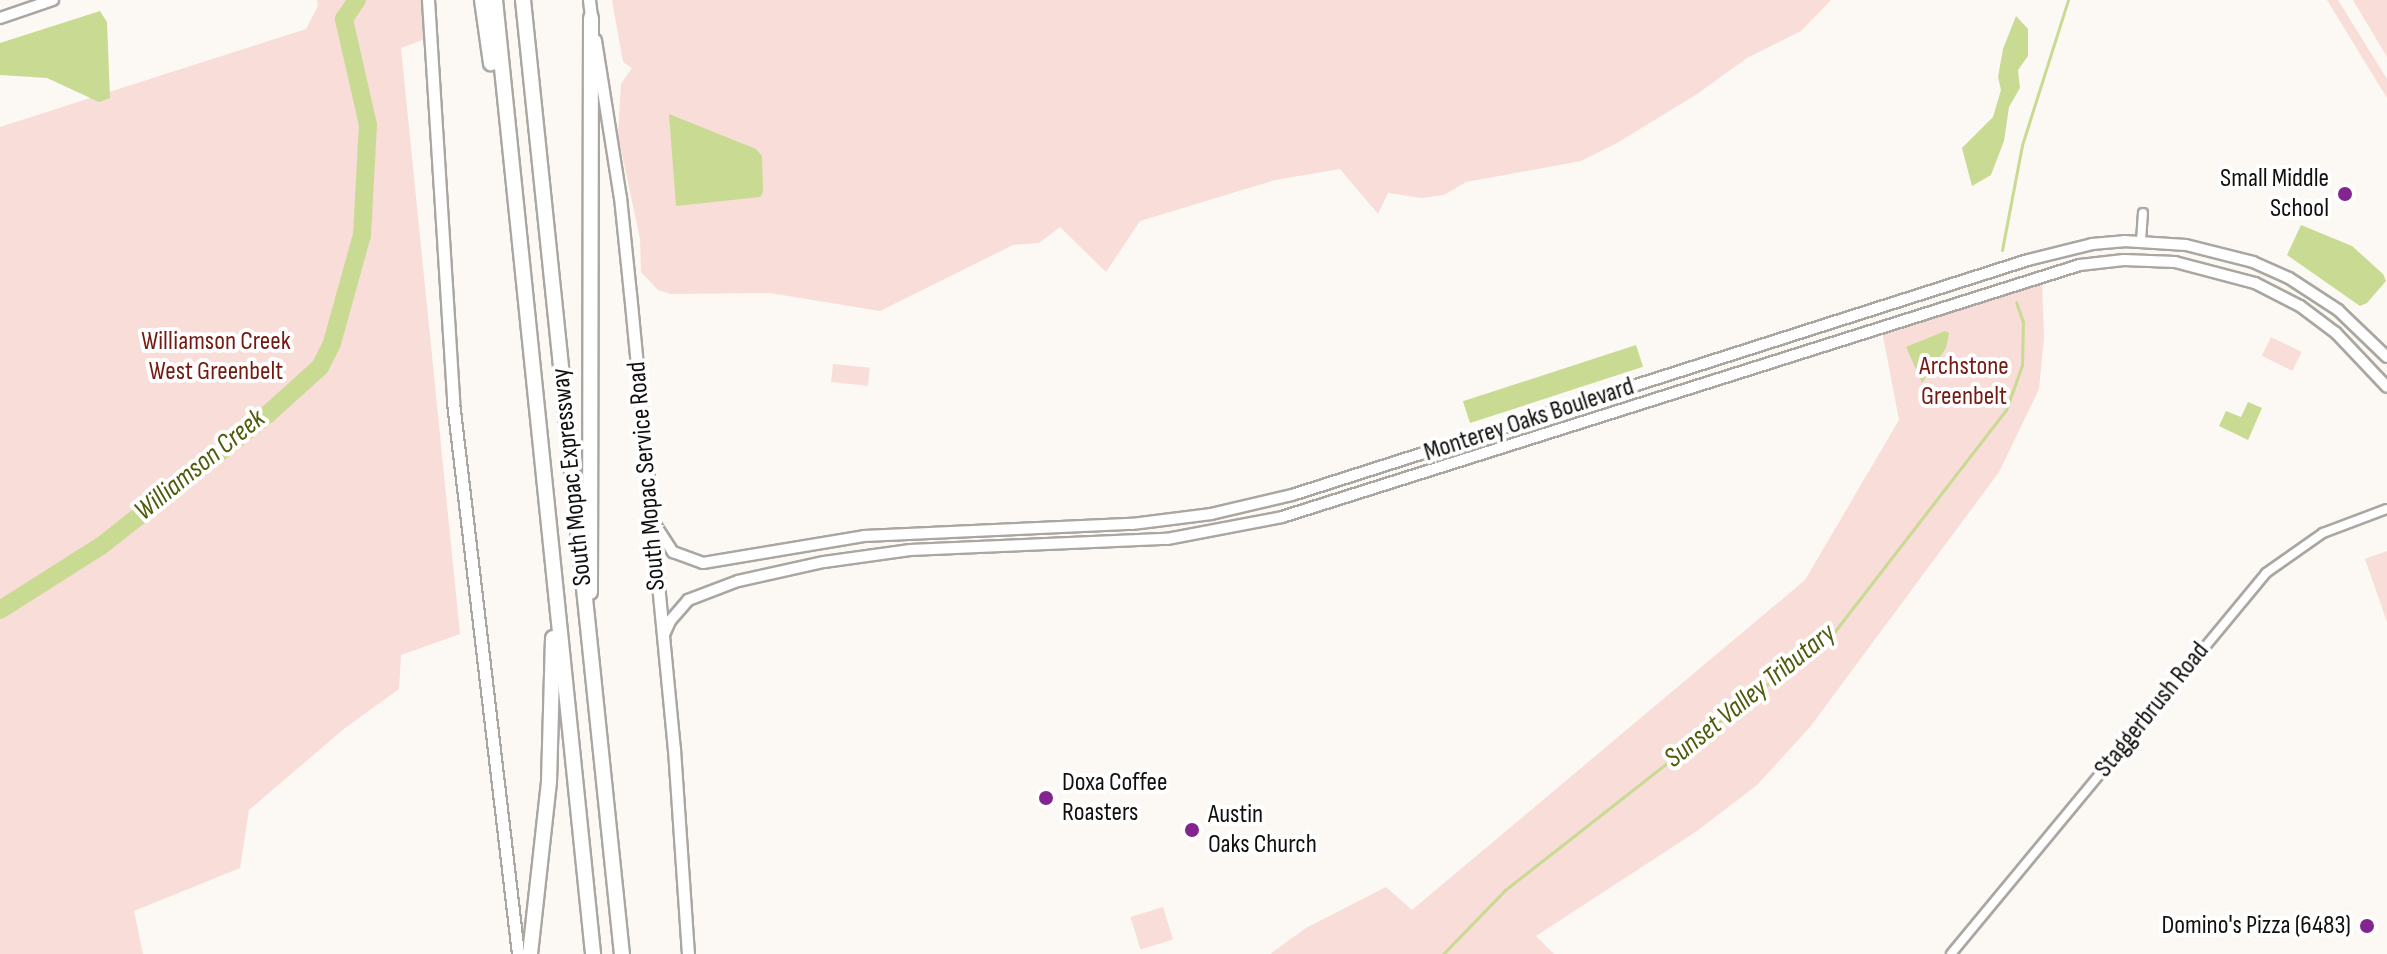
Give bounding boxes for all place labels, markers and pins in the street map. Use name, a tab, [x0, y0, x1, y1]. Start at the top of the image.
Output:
place label: Small Middle School	[2220, 163, 2329, 224]
marker: Small Middle School	[2336, 185, 2354, 203]
place label: Doxa Coffee Roasters	[1062, 767, 1167, 828]
marker: Doxa Coffee Roasters	[1037, 789, 1055, 807]
place label: Austin Oaks Church	[1208, 799, 1317, 860]
marker: Austin Oaks Church	[1183, 821, 1201, 839]
place label: Domino's Pizza (6483)	[2161, 910, 2351, 942]
marker: Domino's Pizza (6483)	[2358, 917, 2376, 935]

